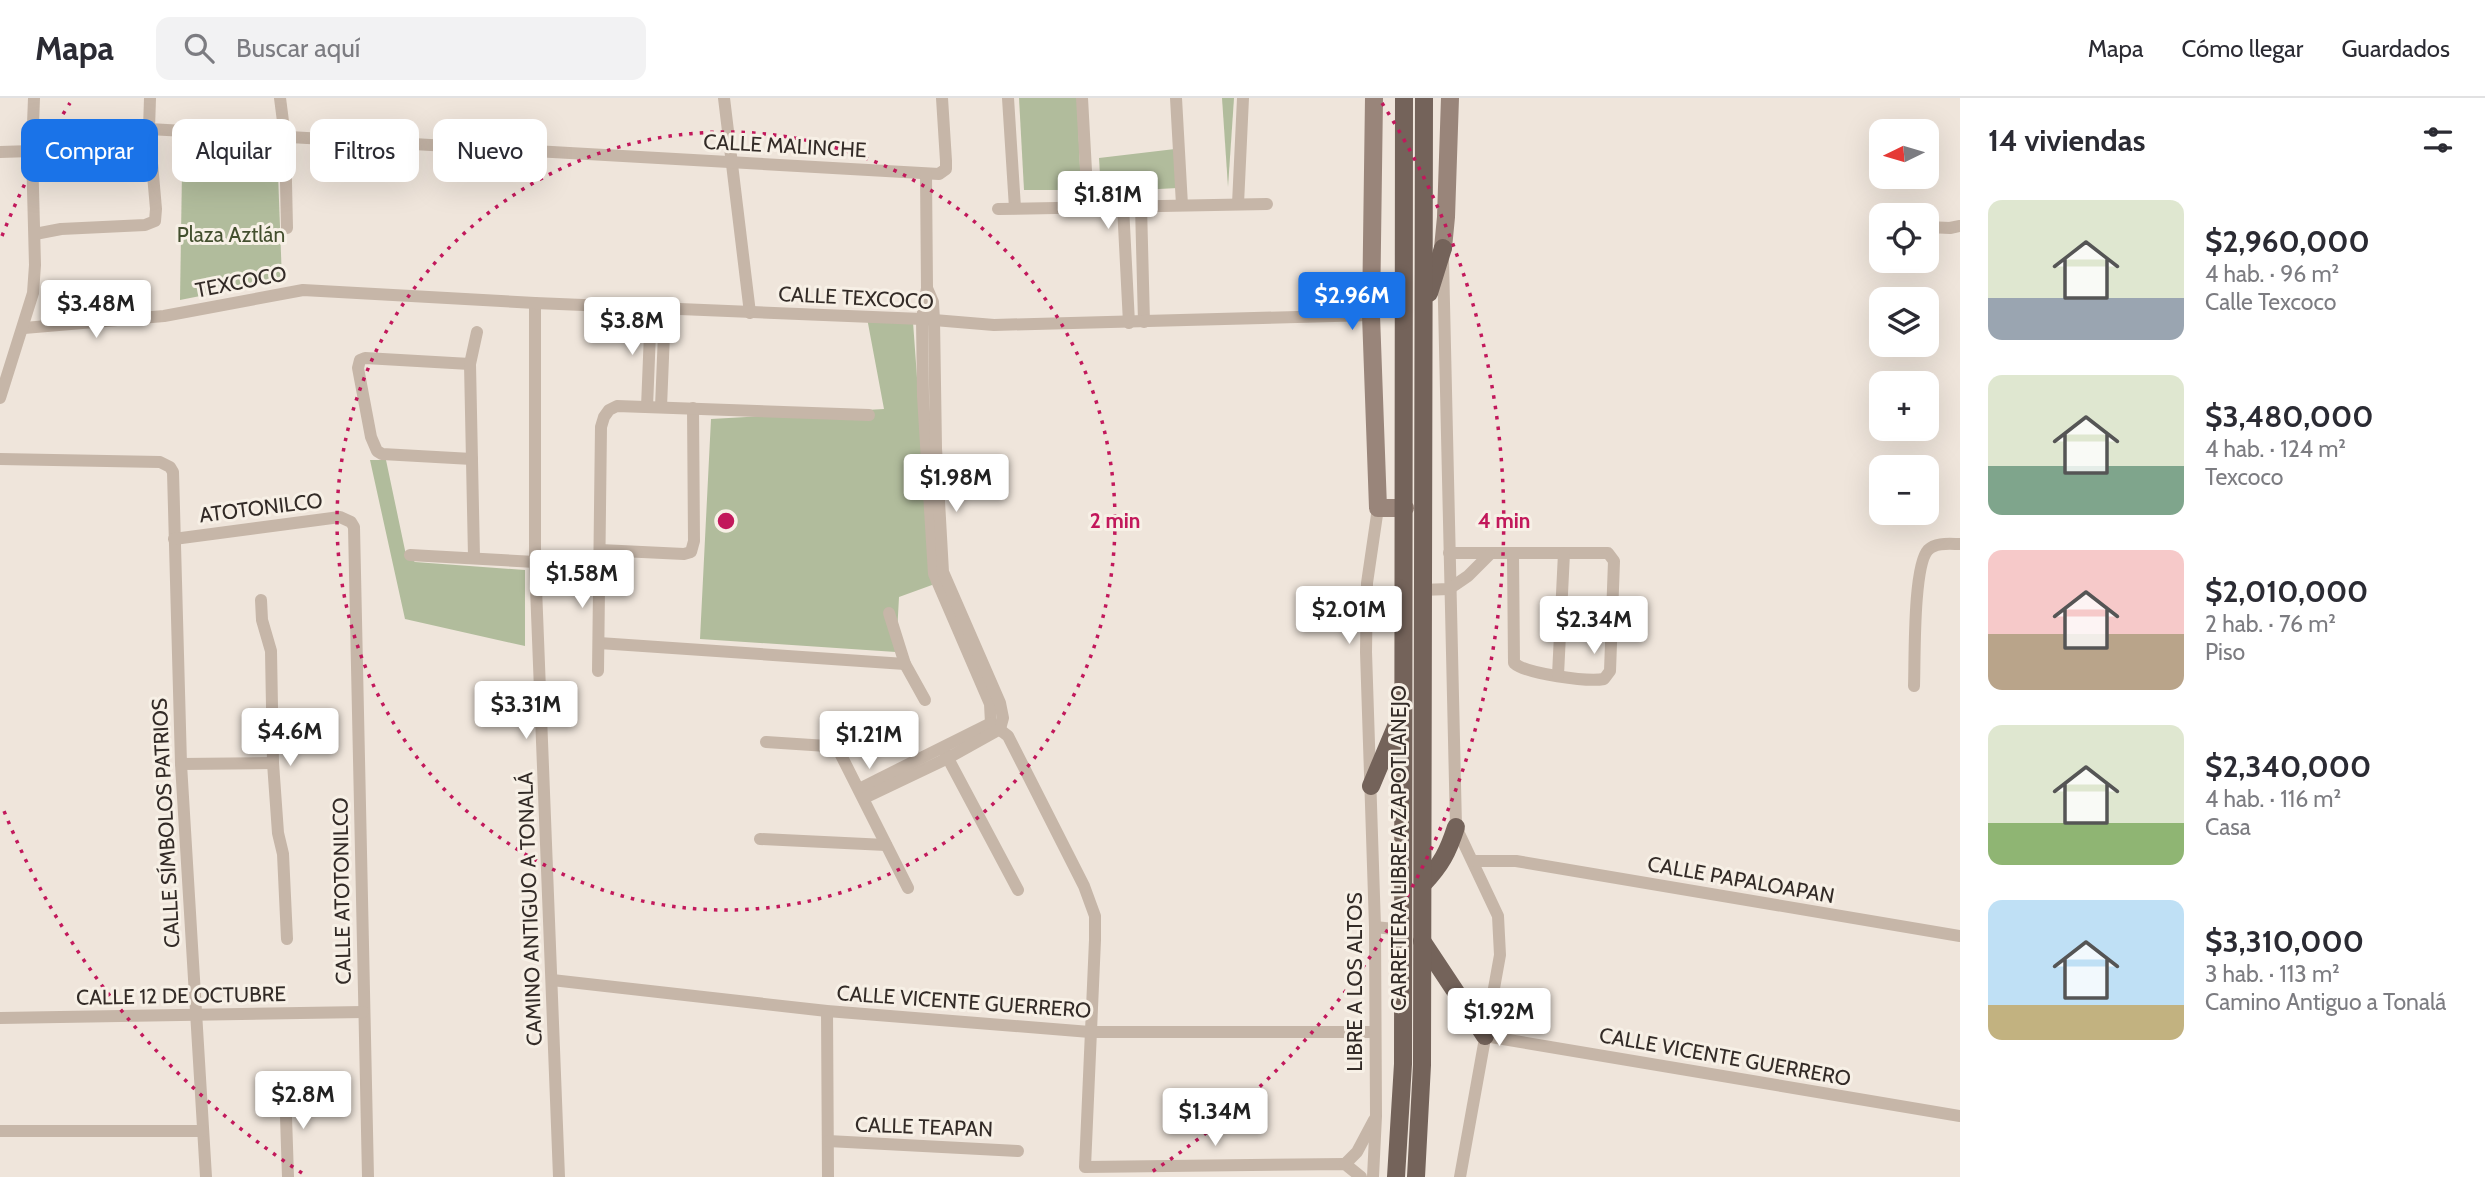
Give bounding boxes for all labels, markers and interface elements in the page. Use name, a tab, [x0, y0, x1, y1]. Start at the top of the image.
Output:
search box	[156, 17, 646, 80]
text: Mapa	[35, 28, 114, 68]
icon: search	[180, 29, 218, 67]
text: Buscar aquí	[236, 32, 360, 64]
text: Mapa	[2088, 34, 2144, 63]
text: Cómo llegar	[2182, 34, 2303, 63]
text: Guardados	[2341, 34, 2450, 63]
chip: Comprar	[21, 119, 158, 182]
chip: Alquilar	[172, 119, 296, 182]
chip: Filtros	[310, 119, 419, 182]
chip: Nuevo	[433, 119, 547, 182]
north arrow	[1869, 119, 1939, 189]
map controls	[1869, 119, 1939, 525]
icon: filters	[2419, 121, 2457, 159]
text: 14 viviendas	[1988, 122, 2145, 159]
street label: CALLE MALINCHE	[703, 129, 867, 162]
pin: $1.81M	[1051, 172, 1165, 231]
text: $1.81M	[1074, 180, 1142, 208]
button: locate	[1869, 203, 1939, 273]
park label: Plaza Aztlán	[177, 222, 285, 247]
text: $2,960,000	[2205, 223, 2370, 260]
icon: home	[2044, 228, 2128, 312]
street label: TEXCOCO	[193, 260, 289, 303]
text: 4 hab. · 96 m²	[2205, 260, 2339, 288]
pin: $2.96M	[1295, 272, 1409, 332]
pin: $3.48M	[39, 280, 153, 340]
street label: CALLE TEXCOCO	[778, 281, 934, 314]
text: $2.96M	[1314, 281, 1390, 309]
button: layers	[1869, 287, 1939, 357]
text: Calle Texcoco	[2205, 288, 2336, 316]
text: $3.48M	[57, 289, 135, 317]
pin: $3.8M	[583, 298, 681, 357]
text: $3.8M	[600, 306, 664, 334]
button: +	[1869, 371, 1939, 441]
text: $3,480,000	[2205, 398, 2373, 435]
icon: home	[2044, 403, 2128, 487]
text: 4 hab. · 124 m²	[2205, 435, 2346, 463]
pin: $1.98M	[899, 454, 1013, 514]
button: −	[1869, 455, 1939, 525]
text: $1.98M	[920, 463, 992, 491]
text: Texcoco	[2205, 463, 2283, 491]
street label: ATOTONILCO	[198, 488, 324, 527]
text: 2 min	[1090, 508, 1140, 533]
text: 4 min	[1478, 508, 1530, 533]
centre of rings	[714, 509, 738, 533]
pin: $1.58M	[525, 550, 639, 610]
text: $1.58M	[546, 559, 618, 587]
text: $2,010,000	[2205, 573, 2368, 610]
icon: home	[2044, 578, 2128, 662]
pin: $2.01M	[1292, 587, 1406, 646]
text: $2.01M	[1312, 595, 1386, 623]
pin: $2.34M	[1537, 596, 1651, 656]
text: $2.34M	[1556, 605, 1632, 633]
text: 2 hab. · 76 m²	[2205, 610, 2336, 638]
text: Piso	[2205, 638, 2245, 666]
pin: $3.31M	[469, 682, 583, 741]
street label: CARRETERA LIBRE A ZAPOTLANEJO	[1386, 685, 1411, 1011]
text: $3.31M	[491, 690, 561, 718]
street label: CALLE SÍMBOLOS PATRIOS	[146, 697, 185, 949]
pin: $4.6M	[241, 708, 339, 768]
pin: $1.21M	[812, 712, 926, 771]
text: $4.6M	[258, 717, 322, 745]
text: $1.21M	[836, 720, 902, 748]
text: $2,340,000	[2205, 748, 2371, 785]
icon: home	[2044, 753, 2128, 837]
street label: CAMINO ANTIGUO A TONALÁ	[512, 772, 547, 1046]
text: 4 hab. · 116 m²	[2205, 785, 2341, 813]
street label: CALLE ATOTONILCO	[327, 797, 356, 985]
text: Casa	[2205, 813, 2251, 841]
street label: CALLE PAPALOAPAN	[1646, 851, 1836, 908]
street label: LIBRE A LOS ALTOS	[1342, 892, 1367, 1072]
text: $3,310,000	[2205, 923, 2364, 960]
icon: home	[2044, 928, 2128, 1012]
text: 3 hab. · 113 m²	[2205, 960, 2340, 988]
street label: CALLE VICENTE GUERRERO	[836, 980, 1092, 1023]
street label: CALLE 12 DE OCTUBRE	[76, 981, 286, 1010]
pin: $1.92M	[1442, 988, 1556, 1048]
text: Camino Antiguo a Tonalá	[2205, 988, 2446, 1016]
text: $1.92M	[1464, 997, 1534, 1025]
street label: CALLE VICENTE GUERRERO	[1597, 1022, 1853, 1091]
pin: $2.8M	[254, 1072, 352, 1131]
text: $2.8M	[271, 1080, 335, 1108]
pin: $1.34M	[1158, 1088, 1272, 1148]
text: $1.34M	[1179, 1097, 1251, 1125]
street label: CALLE TEAPAN	[855, 1112, 993, 1141]

